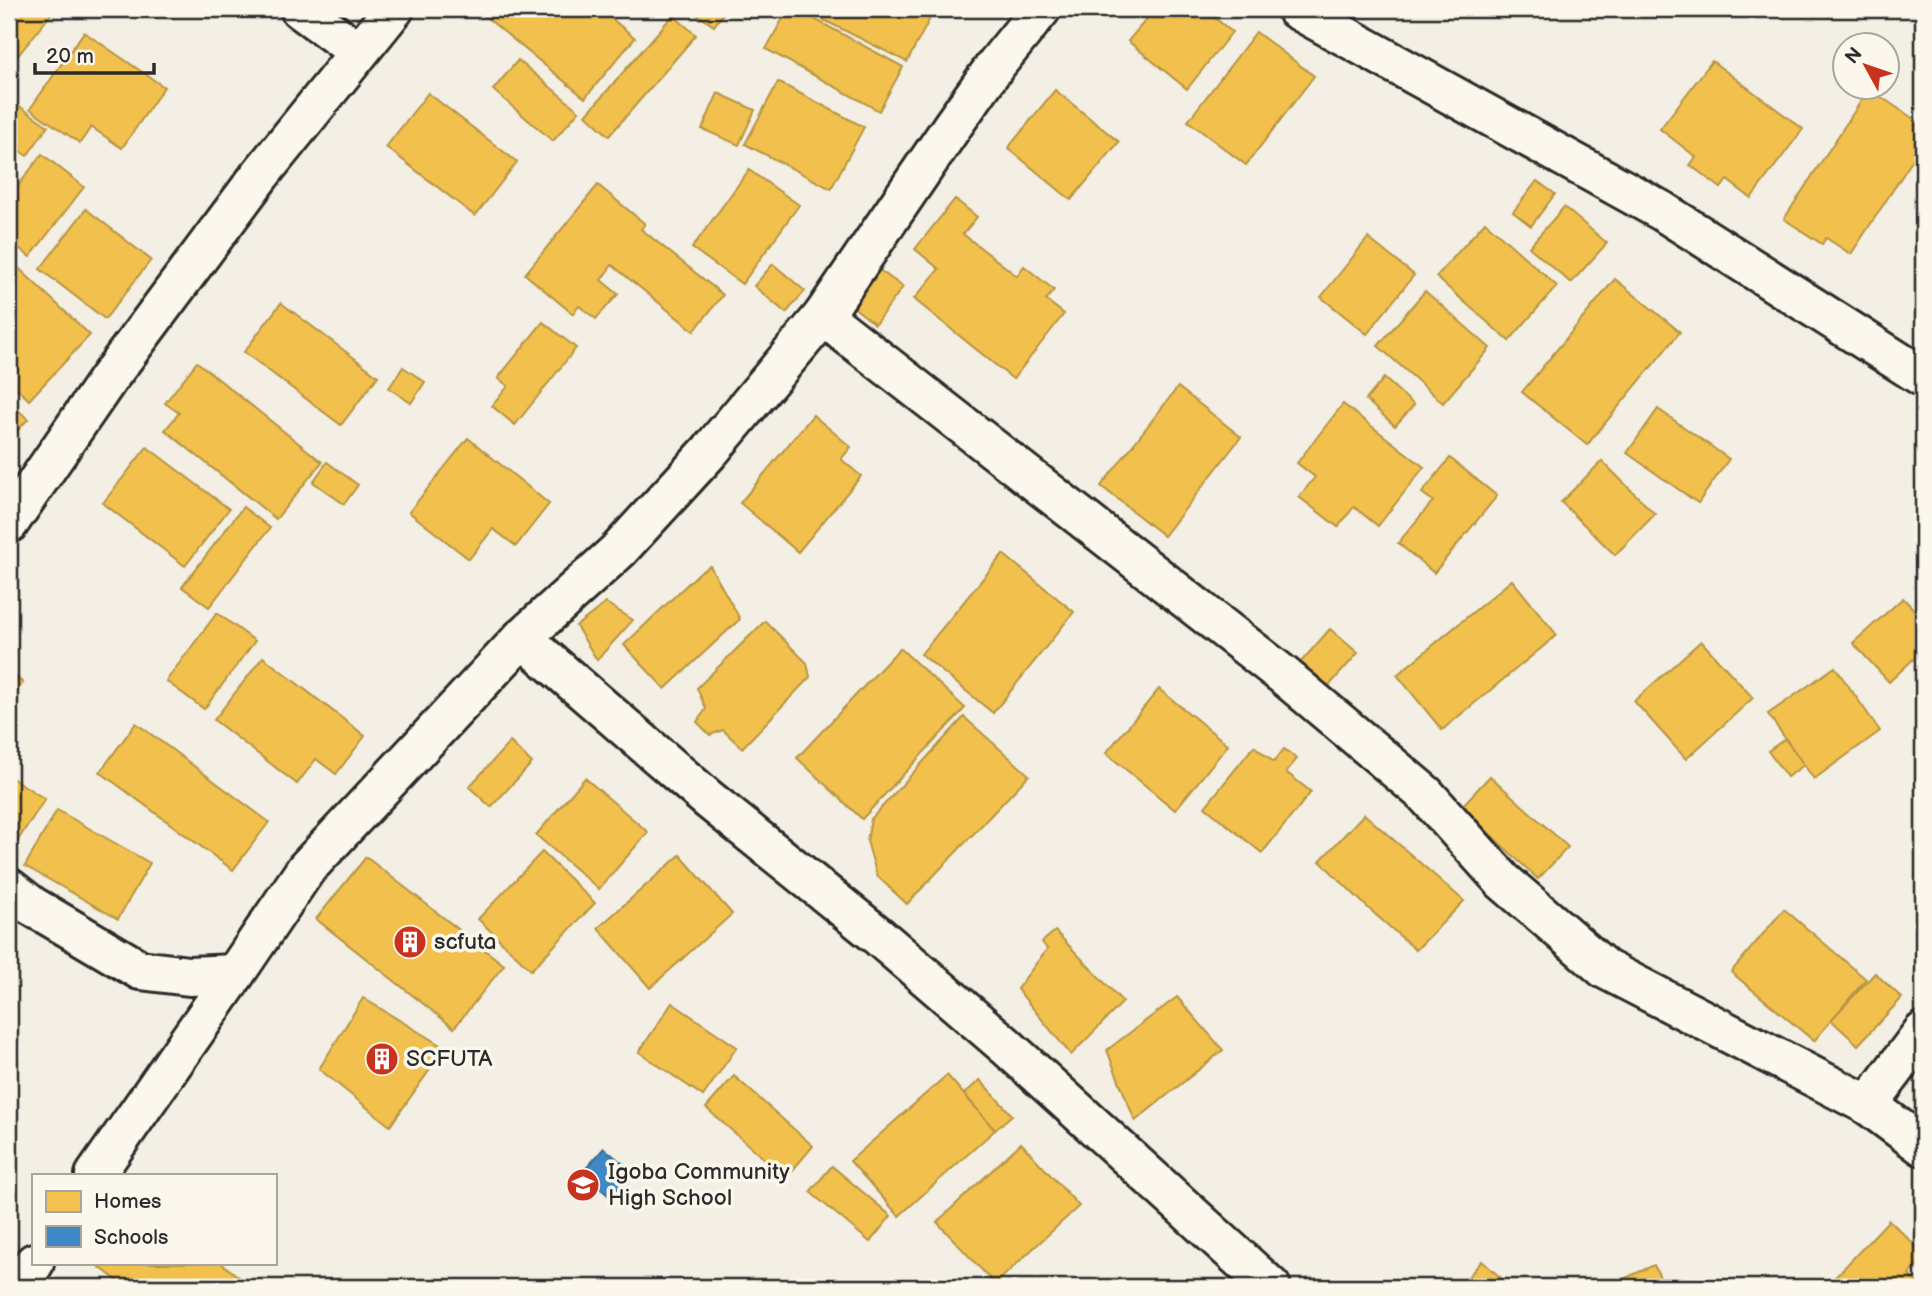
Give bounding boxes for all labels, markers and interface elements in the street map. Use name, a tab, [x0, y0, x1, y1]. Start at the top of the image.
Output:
scale bar	[35, 32, 154, 76]
north arrow	[1830, 32, 1900, 102]
text: N	[1841, 43, 1868, 69]
text: 20 m	[46, 44, 94, 69]
building icon: scfuta	[391, 923, 429, 961]
place label: scfuta	[434, 928, 497, 956]
building icon: SCFUTA	[363, 1040, 401, 1078]
place label: SCFUTA	[406, 1045, 493, 1073]
place label: Igoba Community High School	[608, 1158, 790, 1212]
school or university icon: Igoba Community High School	[564, 1166, 602, 1204]
legend	[32, 1174, 276, 1264]
text: Homes	[94, 1189, 162, 1214]
text: Schools	[94, 1225, 168, 1250]

